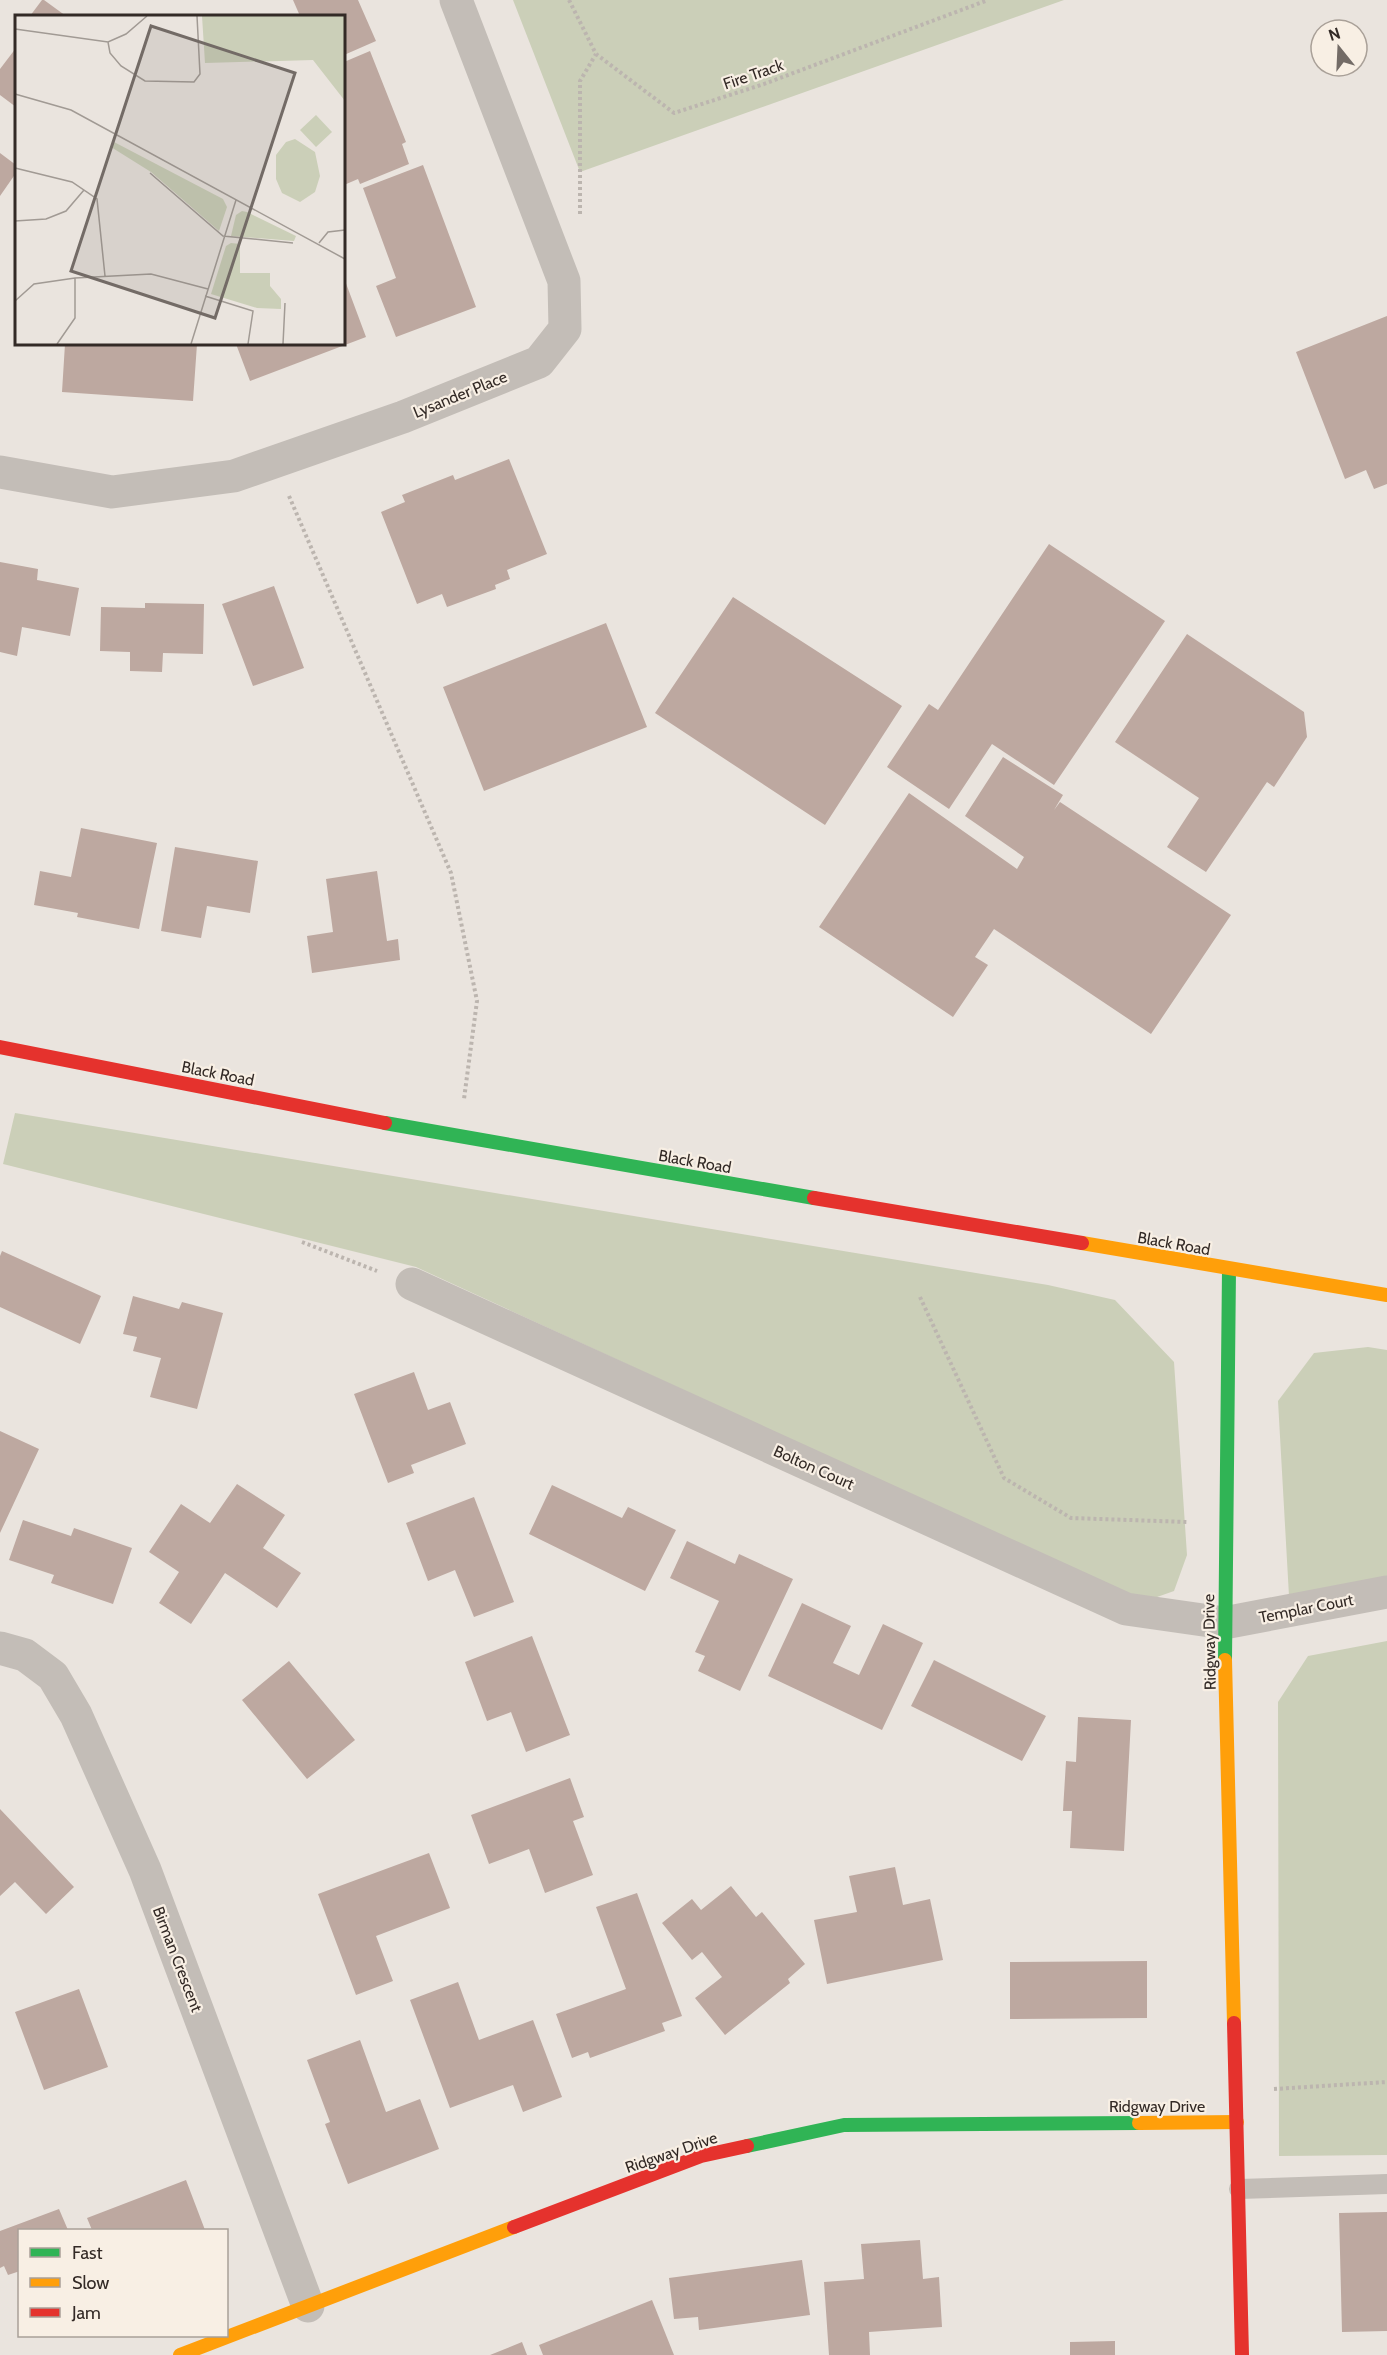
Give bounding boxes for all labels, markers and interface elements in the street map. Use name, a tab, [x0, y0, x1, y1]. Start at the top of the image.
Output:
inset map	[15, 15, 345, 345]
north arrow	[1309, 18, 1369, 78]
text: N	[1326, 23, 1343, 45]
street label: Fire Track	[721, 55, 787, 94]
street label: Lysander Place	[410, 367, 510, 422]
street label: Black Road	[180, 1057, 256, 1090]
street label: Black Road	[657, 1146, 733, 1177]
street label: Black Road	[1136, 1228, 1212, 1259]
street label: Bolton Court	[771, 1441, 857, 1494]
street label: Templar Court	[1257, 1590, 1356, 1627]
street label: Ridgway Drive	[1199, 1594, 1220, 1690]
street label: Birman Crescent	[149, 1904, 207, 2015]
street label: Ridgway Drive	[1109, 2097, 1205, 2116]
street label: Ridgway Drive	[623, 2128, 720, 2177]
legend	[18, 2229, 228, 2337]
text: Fast	[72, 2242, 103, 2264]
text: Slow	[72, 2272, 109, 2294]
text: Jam	[71, 2302, 101, 2324]

